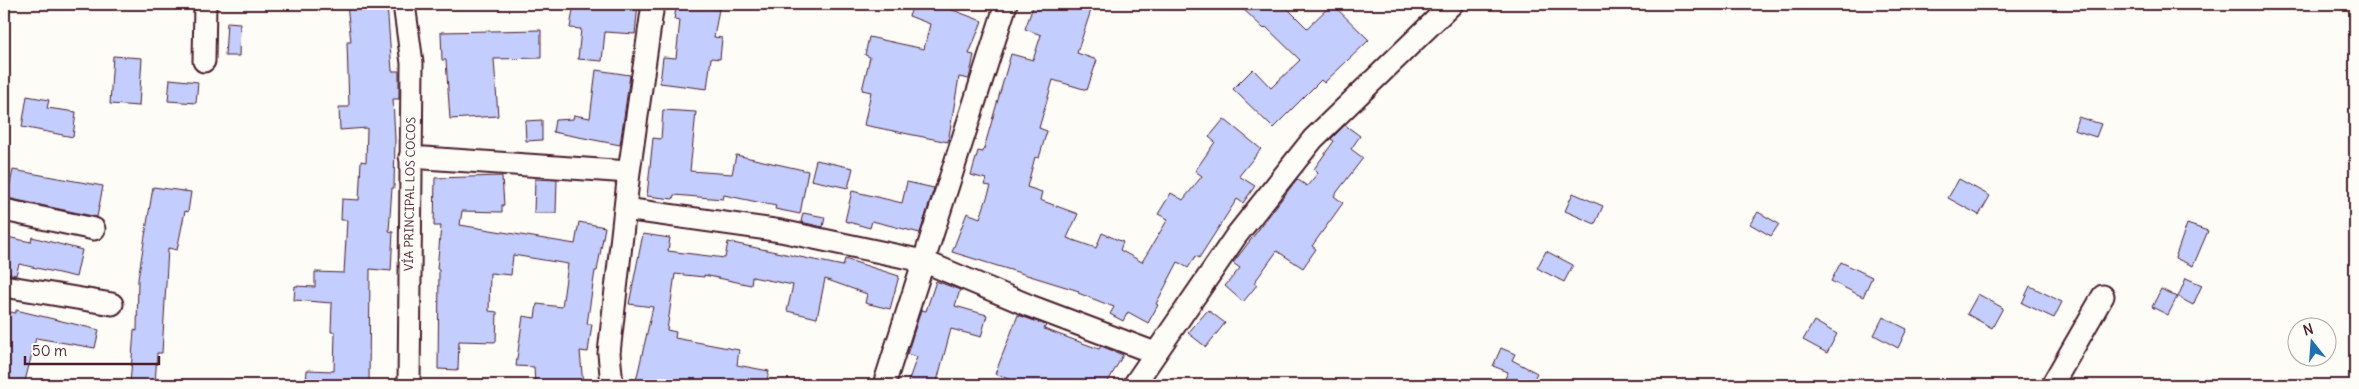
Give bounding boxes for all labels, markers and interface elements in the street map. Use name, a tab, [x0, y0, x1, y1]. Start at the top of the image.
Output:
street label: VÍA PRINCIPAL LOS COCOS	[401, 116, 418, 271]
north arrow	[2286, 316, 2336, 366]
text: N	[2301, 320, 2315, 340]
scale bar	[25, 334, 159, 366]
text: 50 m	[32, 341, 67, 360]

